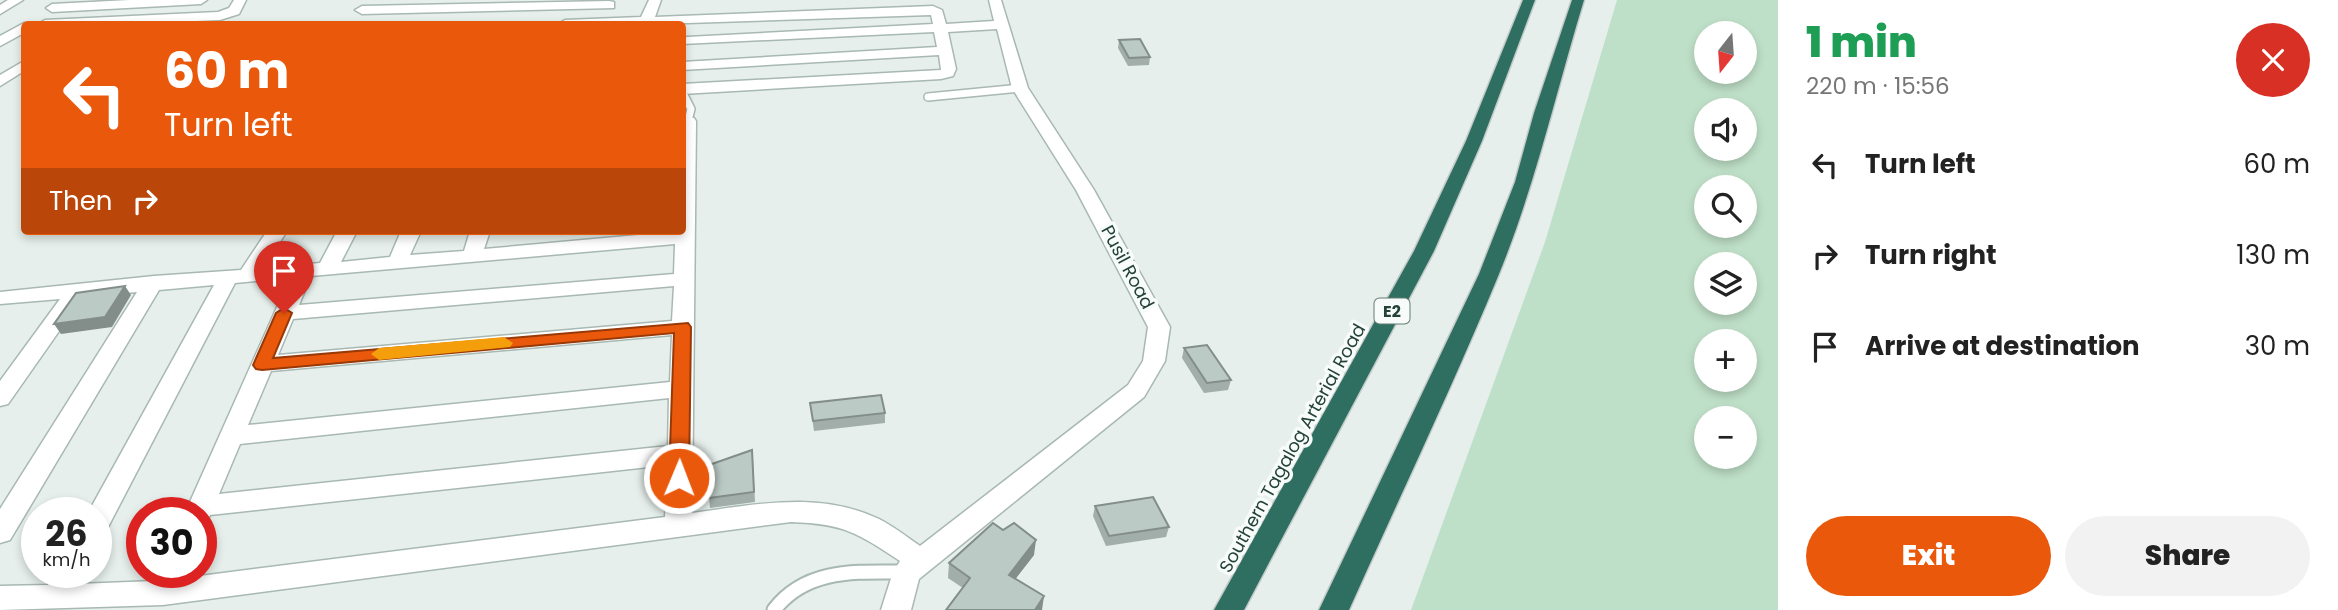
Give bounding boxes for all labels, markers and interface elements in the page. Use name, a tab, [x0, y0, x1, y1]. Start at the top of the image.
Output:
text: 1 min	[1806, 13, 1917, 72]
north arrow	[1694, 21, 1757, 84]
map controls	[1694, 21, 1757, 469]
button: close	[2236, 23, 2310, 97]
text: 60 m	[164, 37, 289, 105]
icon: left	[49, 49, 140, 140]
text: 220 m · 15:56	[1806, 70, 1950, 102]
button: sound	[1694, 98, 1757, 161]
text: Turn left	[164, 102, 293, 147]
icon: left	[1806, 146, 1844, 184]
text: Turn left	[1865, 146, 1976, 182]
text: 60 m	[2243, 146, 2310, 182]
button: search	[1694, 175, 1757, 238]
icon: right	[126, 182, 164, 220]
text: Then	[49, 183, 112, 219]
street label: Pusil Road	[1095, 221, 1161, 313]
icon: right	[1806, 237, 1844, 275]
text: Turn right	[1865, 237, 1997, 273]
text: 130 m	[2236, 237, 2310, 273]
pin	[254, 241, 314, 313]
icon: arrive	[265, 252, 303, 290]
button: layers	[1694, 252, 1757, 315]
road number: E2	[1374, 298, 1410, 324]
street label: Southern Tagalog Arterial Road	[1213, 319, 1371, 577]
icon: arrive	[1806, 328, 1844, 366]
text: Arrive at destination	[1865, 328, 2140, 364]
text: 30 m	[2245, 328, 2310, 364]
button: +	[1694, 329, 1757, 392]
button: −	[1694, 406, 1757, 469]
position arrow	[642, 441, 716, 515]
speed limit sign: 30	[126, 497, 217, 588]
text: 26	[45, 509, 88, 558]
button: Exit	[1806, 516, 2051, 596]
button: Share	[2065, 516, 2310, 596]
text: km/h	[43, 547, 90, 572]

